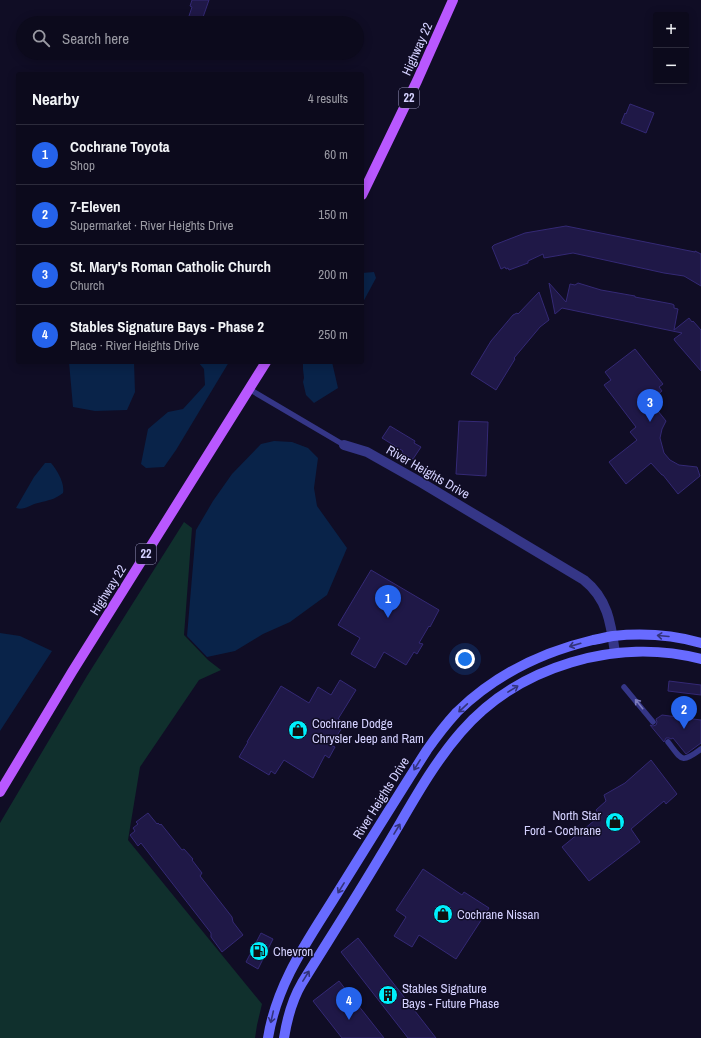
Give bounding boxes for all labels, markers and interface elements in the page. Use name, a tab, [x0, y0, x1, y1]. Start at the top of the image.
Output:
map controls	[653, 12, 689, 84]
button: +	[653, 12, 689, 48]
search box	[16, 16, 364, 60]
street label: Highway 22	[398, 20, 436, 78]
icon: search	[30, 27, 52, 49]
text: Search here	[62, 28, 129, 49]
button: −	[653, 48, 689, 84]
text: Nearby	[32, 87, 79, 110]
road number: 22	[399, 88, 419, 108]
text: 4 results	[308, 90, 348, 107]
text: Cochrane Toyota	[70, 136, 170, 157]
text: 1	[42, 146, 48, 163]
text: 60 m	[324, 146, 348, 163]
text: Shop	[70, 157, 95, 174]
text: 7-Eleven	[70, 196, 121, 217]
text: 2	[42, 206, 48, 223]
text: 150 m	[318, 206, 348, 223]
text: Supermarket · River Heights Drive	[70, 217, 234, 234]
text: St. Mary's Roman Catholic Church	[70, 256, 271, 277]
text: 3	[42, 266, 48, 283]
text: 200 m	[318, 266, 348, 283]
text: Church	[70, 277, 104, 294]
text: Stables Signature Bays - Phase 2	[70, 316, 264, 337]
text: 4	[42, 326, 48, 343]
text: 250 m	[318, 326, 348, 343]
text: Place · River Heights Drive	[70, 337, 199, 354]
pin: 3	[637, 389, 663, 422]
street label: River Heights Drive	[383, 441, 473, 503]
road number: 22	[136, 544, 156, 564]
street label: Highway 22	[86, 562, 130, 618]
pin: 1	[375, 585, 401, 618]
one-way arrow	[657, 633, 670, 640]
one-way arrow	[569, 642, 582, 649]
your location	[455, 649, 475, 669]
one-way arrow	[507, 684, 519, 692]
pin: 2	[671, 696, 697, 729]
one-way arrow	[634, 699, 643, 710]
one-way arrow	[458, 703, 468, 712]
place label: Cochrane Dodge Chrysler Jeep and Ram	[312, 715, 424, 747]
shop icon: Cochrane Dodge Chrysler Jeep and Ram	[287, 719, 309, 741]
street label: River Heights Drive	[349, 754, 413, 842]
one-way arrow	[413, 759, 421, 771]
place label: North Star Ford - Cochrane	[524, 807, 601, 839]
shop icon: North Star Ford - Cochrane	[604, 811, 626, 833]
one-way arrow	[393, 824, 401, 835]
one-way arrow	[337, 882, 345, 893]
shop icon: Cochrane Nissan	[432, 903, 454, 925]
place label: Cochrane Nissan	[457, 906, 539, 923]
fuel station icon: Chevron	[248, 940, 270, 962]
place label: Chevron	[273, 943, 313, 960]
one-way arrow	[302, 971, 310, 982]
place label: Stables Signature Bays - Future Phase	[402, 980, 499, 1012]
building icon: Stables Signature Bays - Future Phase	[377, 984, 399, 1006]
pin: 4	[336, 987, 362, 1020]
one-way arrow	[268, 1011, 276, 1024]

